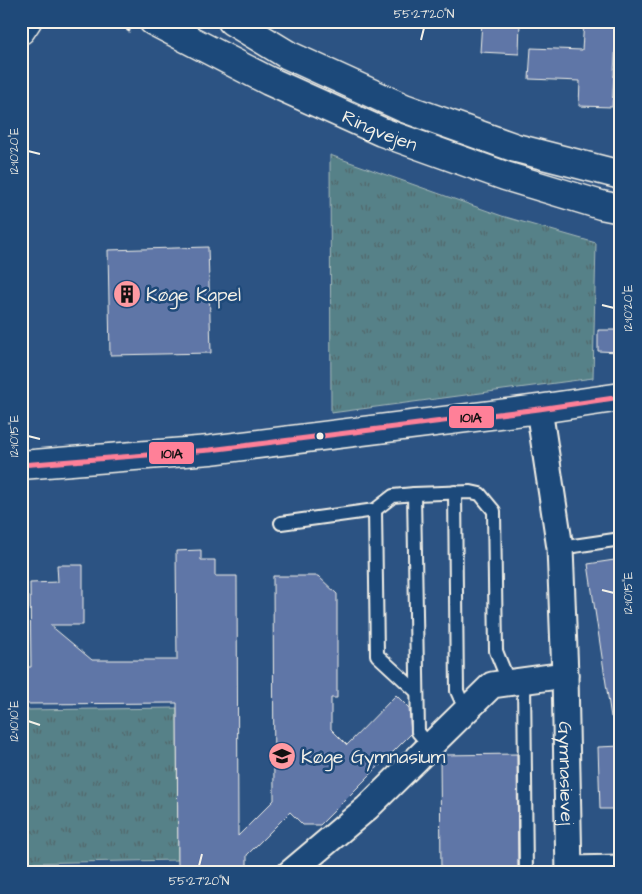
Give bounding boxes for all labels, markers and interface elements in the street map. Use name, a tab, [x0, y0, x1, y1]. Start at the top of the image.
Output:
text: 55°27'20"N	[394, 6, 455, 23]
street label: Ringvejen	[337, 104, 421, 159]
text: 12°10'20"E	[6, 128, 23, 174]
building icon: Køge Kapel	[112, 279, 142, 309]
place label: Køge Kapel	[146, 282, 241, 310]
text: 12°10'20"E	[620, 285, 637, 331]
line badge: 101A	[448, 405, 495, 429]
text: 101A	[460, 408, 483, 428]
text: 12°10'15"E	[6, 415, 23, 457]
unlabelled marker	[315, 431, 325, 441]
line badge: 101A	[148, 441, 195, 465]
text: 101A	[161, 444, 184, 464]
text: 12°10'15"E	[620, 572, 637, 614]
text: 12°10'10"E	[6, 700, 23, 742]
street label: Gymnasievej	[550, 721, 580, 826]
school or university icon: Køge Gymnasium	[267, 741, 297, 771]
place label: Køge Gymnasium	[301, 744, 445, 772]
text: 55°27'20"N	[169, 873, 230, 890]

